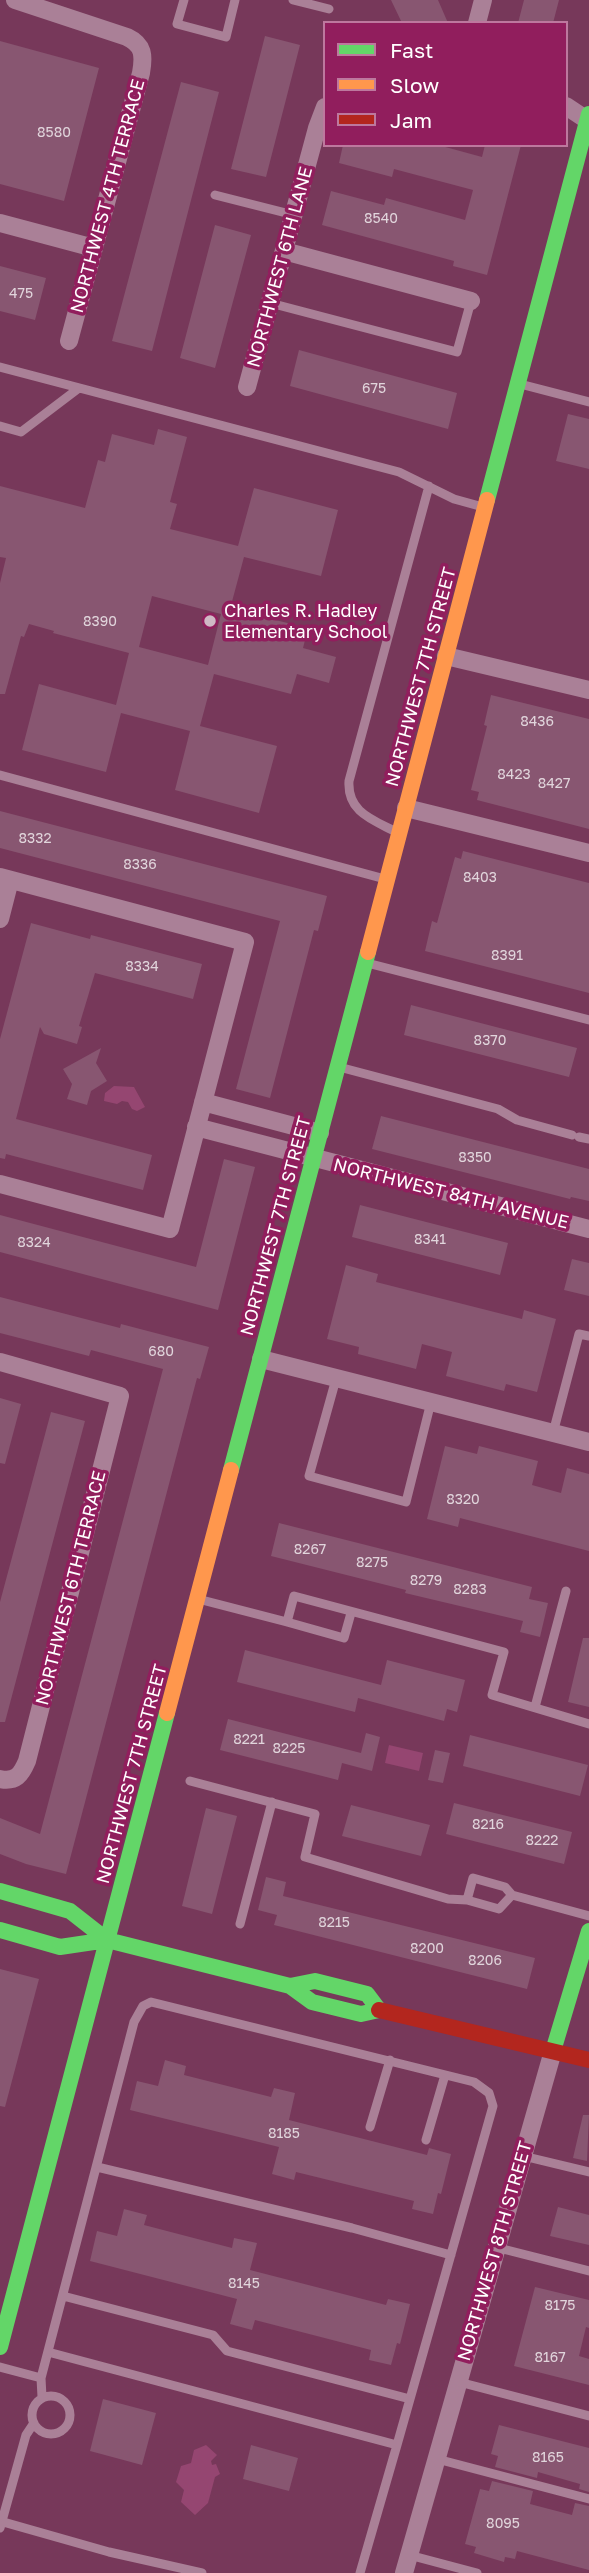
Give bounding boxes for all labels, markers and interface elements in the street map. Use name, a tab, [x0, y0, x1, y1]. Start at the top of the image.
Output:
legend	[323, 21, 568, 147]
text: Fast	[390, 37, 433, 63]
text: Slow	[390, 72, 439, 98]
street label: NORTHWEST 4TH TERRACE	[66, 77, 150, 315]
text: Jam	[390, 107, 432, 133]
house number: 8580	[37, 125, 71, 141]
street label: NORTHWEST 6TH LANE	[243, 164, 317, 370]
house number: 8540	[364, 211, 398, 227]
house number: 475	[9, 286, 33, 302]
house number: 675	[362, 381, 386, 397]
street label: NORTHWEST 7TH STREET	[381, 565, 461, 789]
place label: Charles R. Hadley Elementary School	[224, 600, 388, 642]
marker: Charles R. Hadley Elementary School	[202, 613, 218, 629]
house number: 8390	[83, 614, 117, 630]
house number: 8436	[520, 714, 554, 730]
house number: 8423	[497, 767, 531, 783]
house number: 8427	[538, 776, 570, 792]
house number: 8332	[18, 831, 52, 847]
house number: 8336	[123, 857, 157, 873]
house number: 8403	[463, 870, 497, 886]
house number: 8391	[491, 948, 523, 964]
house number: 8334	[125, 959, 159, 975]
house number: 8370	[474, 1033, 506, 1049]
street label: NORTHWEST 7TH STREET	[236, 1114, 316, 1338]
house number: 8350	[458, 1150, 492, 1166]
street label: NORTHWEST 84TH AVENUE	[331, 1154, 571, 1234]
house number: 8341	[414, 1232, 446, 1248]
house number: 8324	[17, 1235, 51, 1251]
house number: 680	[148, 1344, 174, 1360]
street label: NORTHWEST 6TH TERRACE	[31, 1469, 111, 1707]
house number: 8320	[446, 1492, 480, 1508]
house number: 8267	[294, 1542, 326, 1558]
house number: 8275	[356, 1555, 388, 1571]
house number: 8279	[410, 1573, 442, 1589]
house number: 8283	[453, 1582, 487, 1598]
street label: NORTHWEST 7TH STREET	[92, 1662, 172, 1886]
house number: 8221	[233, 1732, 265, 1748]
house number: 8225	[273, 1741, 305, 1757]
house number: 8216	[472, 1817, 504, 1833]
house number: 8222	[526, 1833, 558, 1849]
house number: 8215	[318, 1915, 350, 1931]
house number: 8200	[410, 1941, 444, 1957]
house number: 8206	[468, 1953, 502, 1969]
house number: 8185	[268, 2126, 300, 2142]
street label: NORTHWEST 8TH STREET	[453, 2139, 537, 2363]
house number: 8145	[228, 2276, 260, 2292]
house number: 8175	[545, 2298, 575, 2314]
house number: 8167	[534, 2350, 566, 2366]
house number: 8165	[532, 2450, 564, 2466]
house number: 8095	[486, 2516, 520, 2532]

